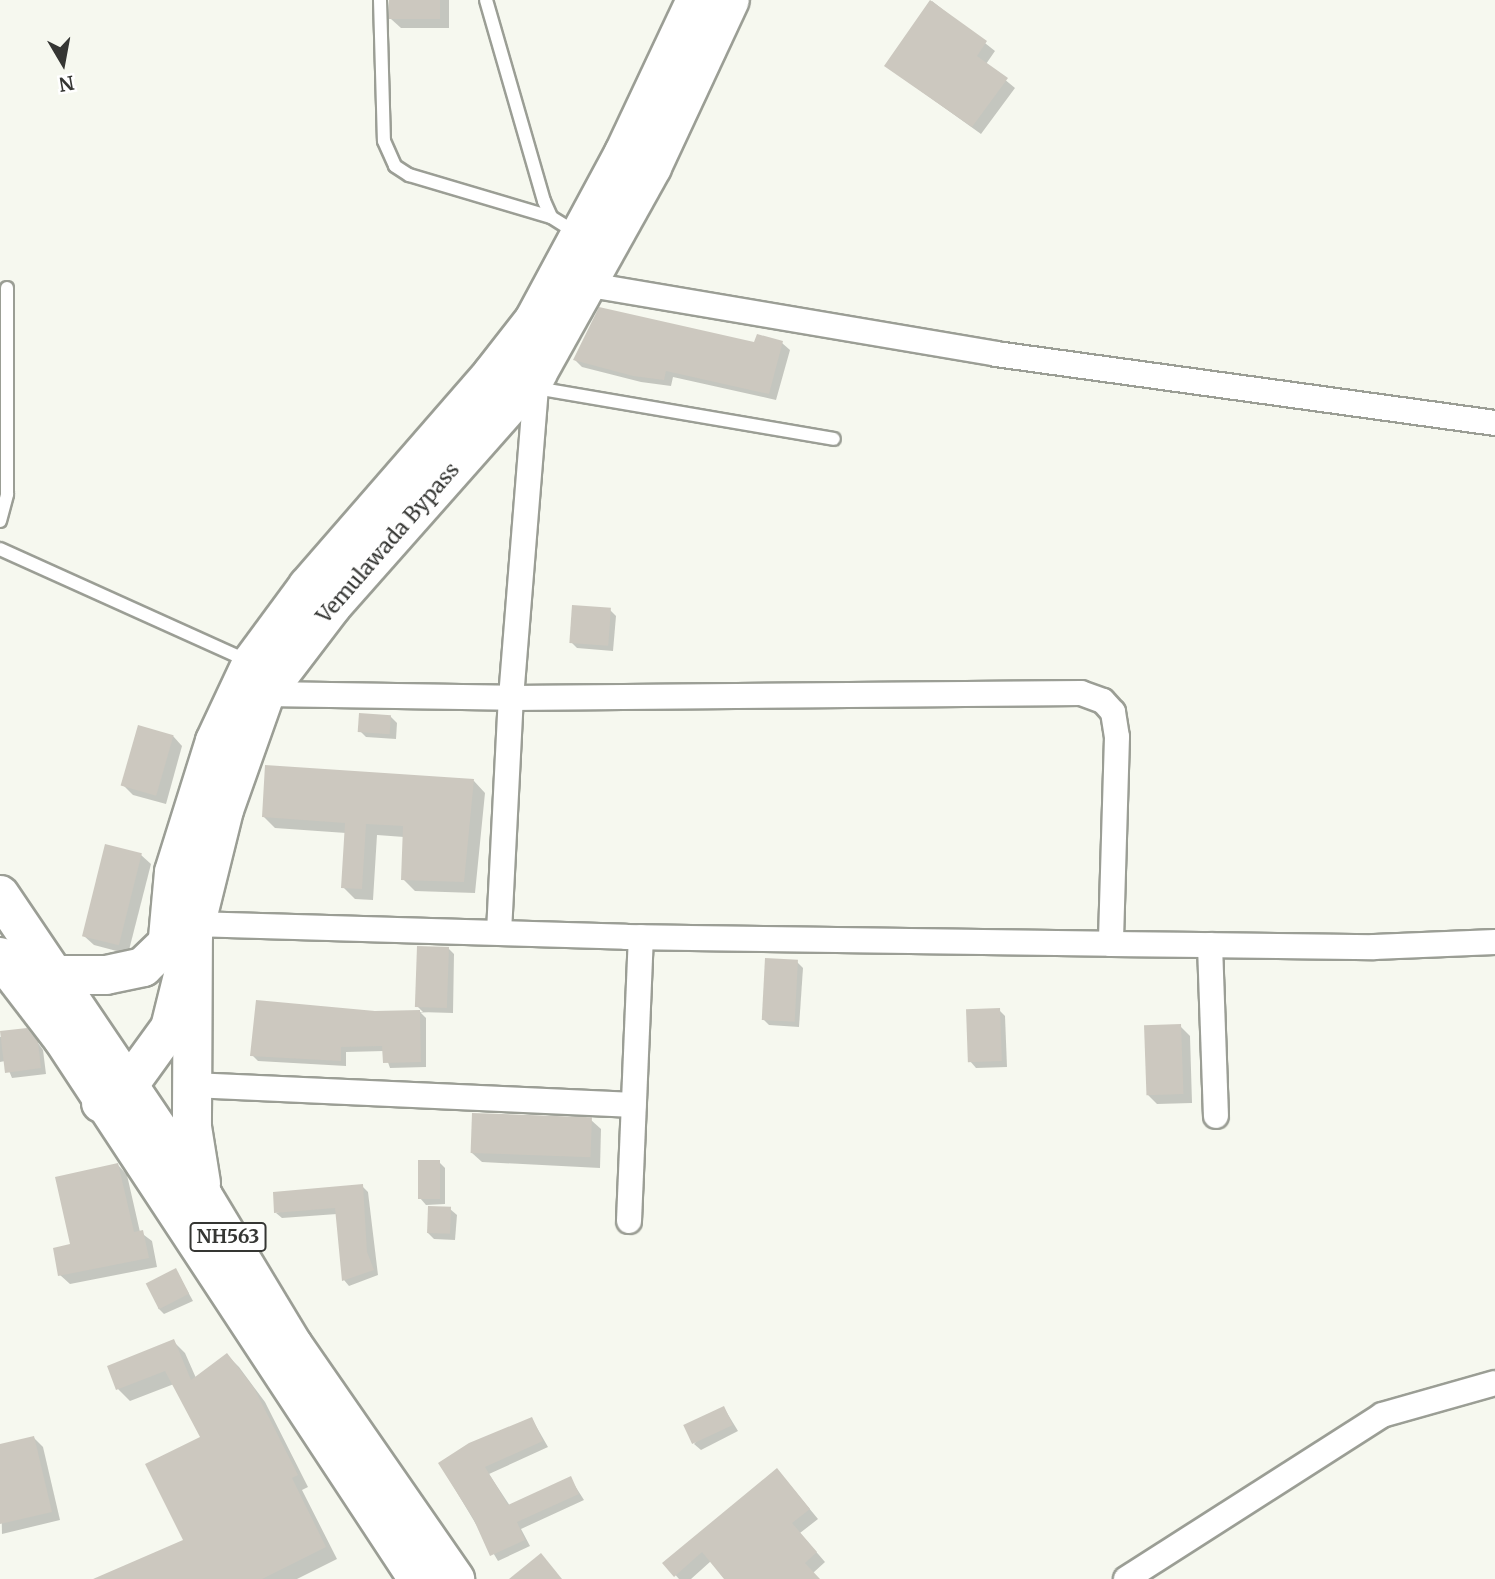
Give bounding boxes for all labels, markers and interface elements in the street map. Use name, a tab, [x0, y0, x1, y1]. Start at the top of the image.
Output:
north arrow	[28, 28, 98, 98]
text: N	[57, 71, 76, 97]
street label: Vemulawada Bypass	[311, 458, 465, 628]
road number: NH563	[190, 1222, 266, 1252]

